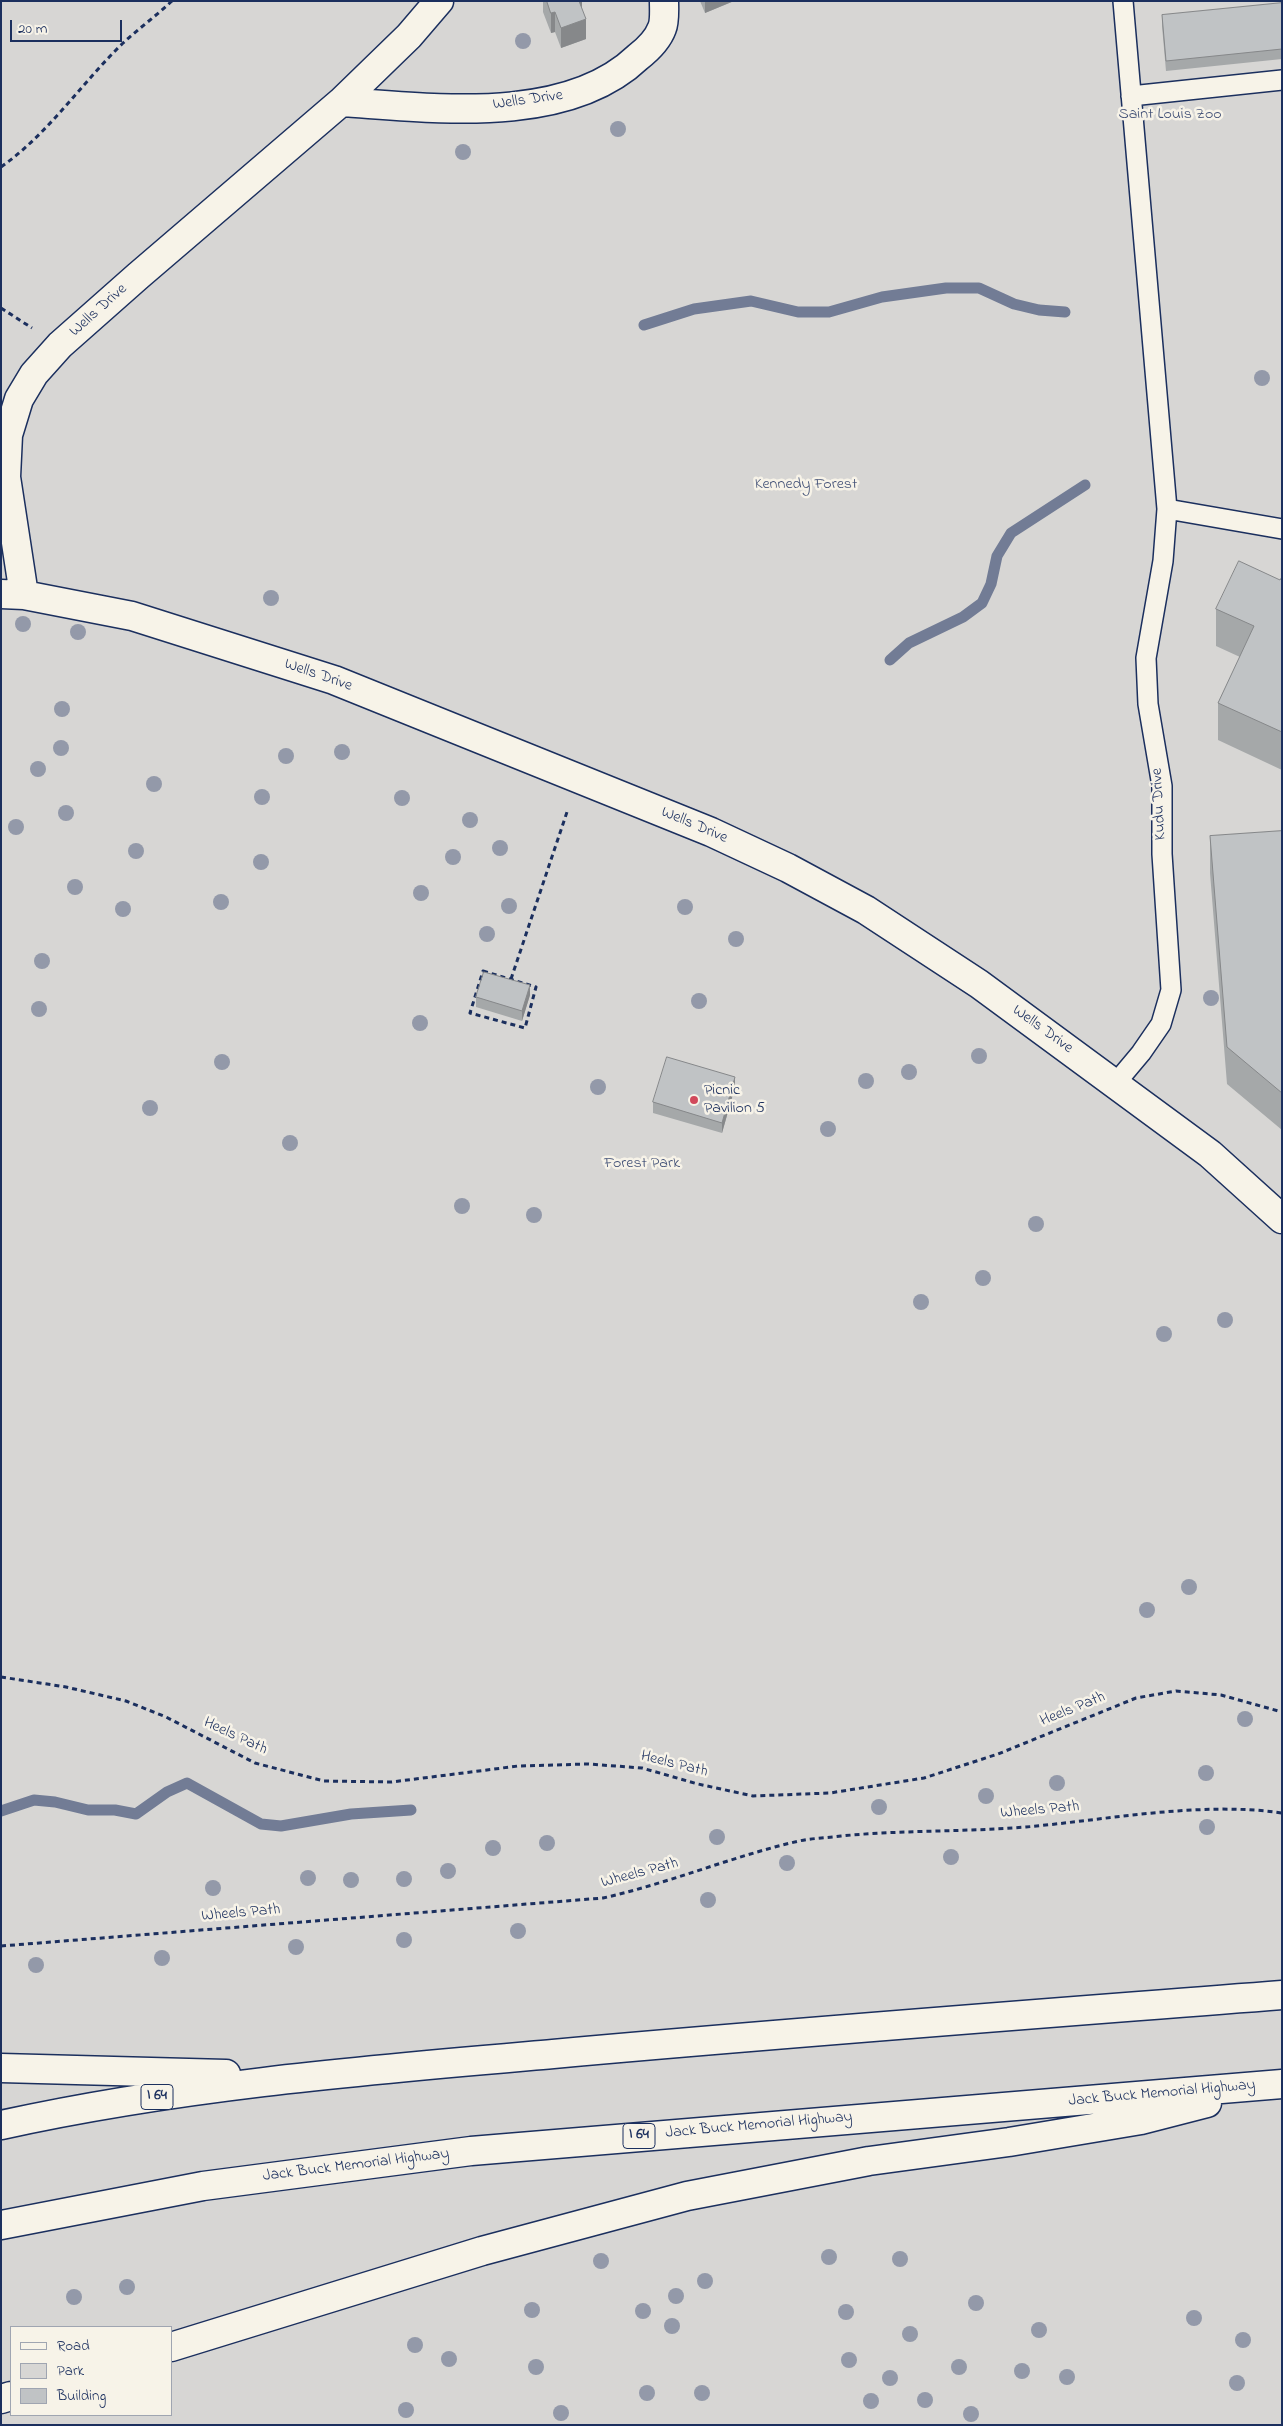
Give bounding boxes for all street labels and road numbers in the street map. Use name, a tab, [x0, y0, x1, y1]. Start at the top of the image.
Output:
street label: Wells Drive	[492, 87, 564, 115]
street label: Wells Drive	[66, 280, 132, 342]
street label: Wells Drive	[282, 655, 354, 697]
street label: Kudu Drive	[1149, 767, 1171, 841]
street label: Wells Drive	[658, 803, 730, 849]
street label: Wells Drive	[1008, 1002, 1076, 1058]
street label: Heels Path	[1038, 1688, 1108, 1732]
street label: Heels Path	[200, 1714, 270, 1760]
street label: Heels Path	[639, 1747, 709, 1783]
street label: Wheels Path	[1000, 1798, 1080, 1824]
street label: Wheels Path	[599, 1854, 681, 1894]
street label: Wheels Path	[201, 1901, 281, 1927]
street label: Jack Buck Memorial Highway	[1068, 2076, 1256, 2112]
road number: I 64	[141, 2084, 173, 2110]
street label: Jack Buck Memorial Highway	[665, 2108, 853, 2144]
road number: I 64	[623, 2124, 655, 2148]
street label: Jack Buck Memorial Highway	[262, 2145, 450, 2187]

